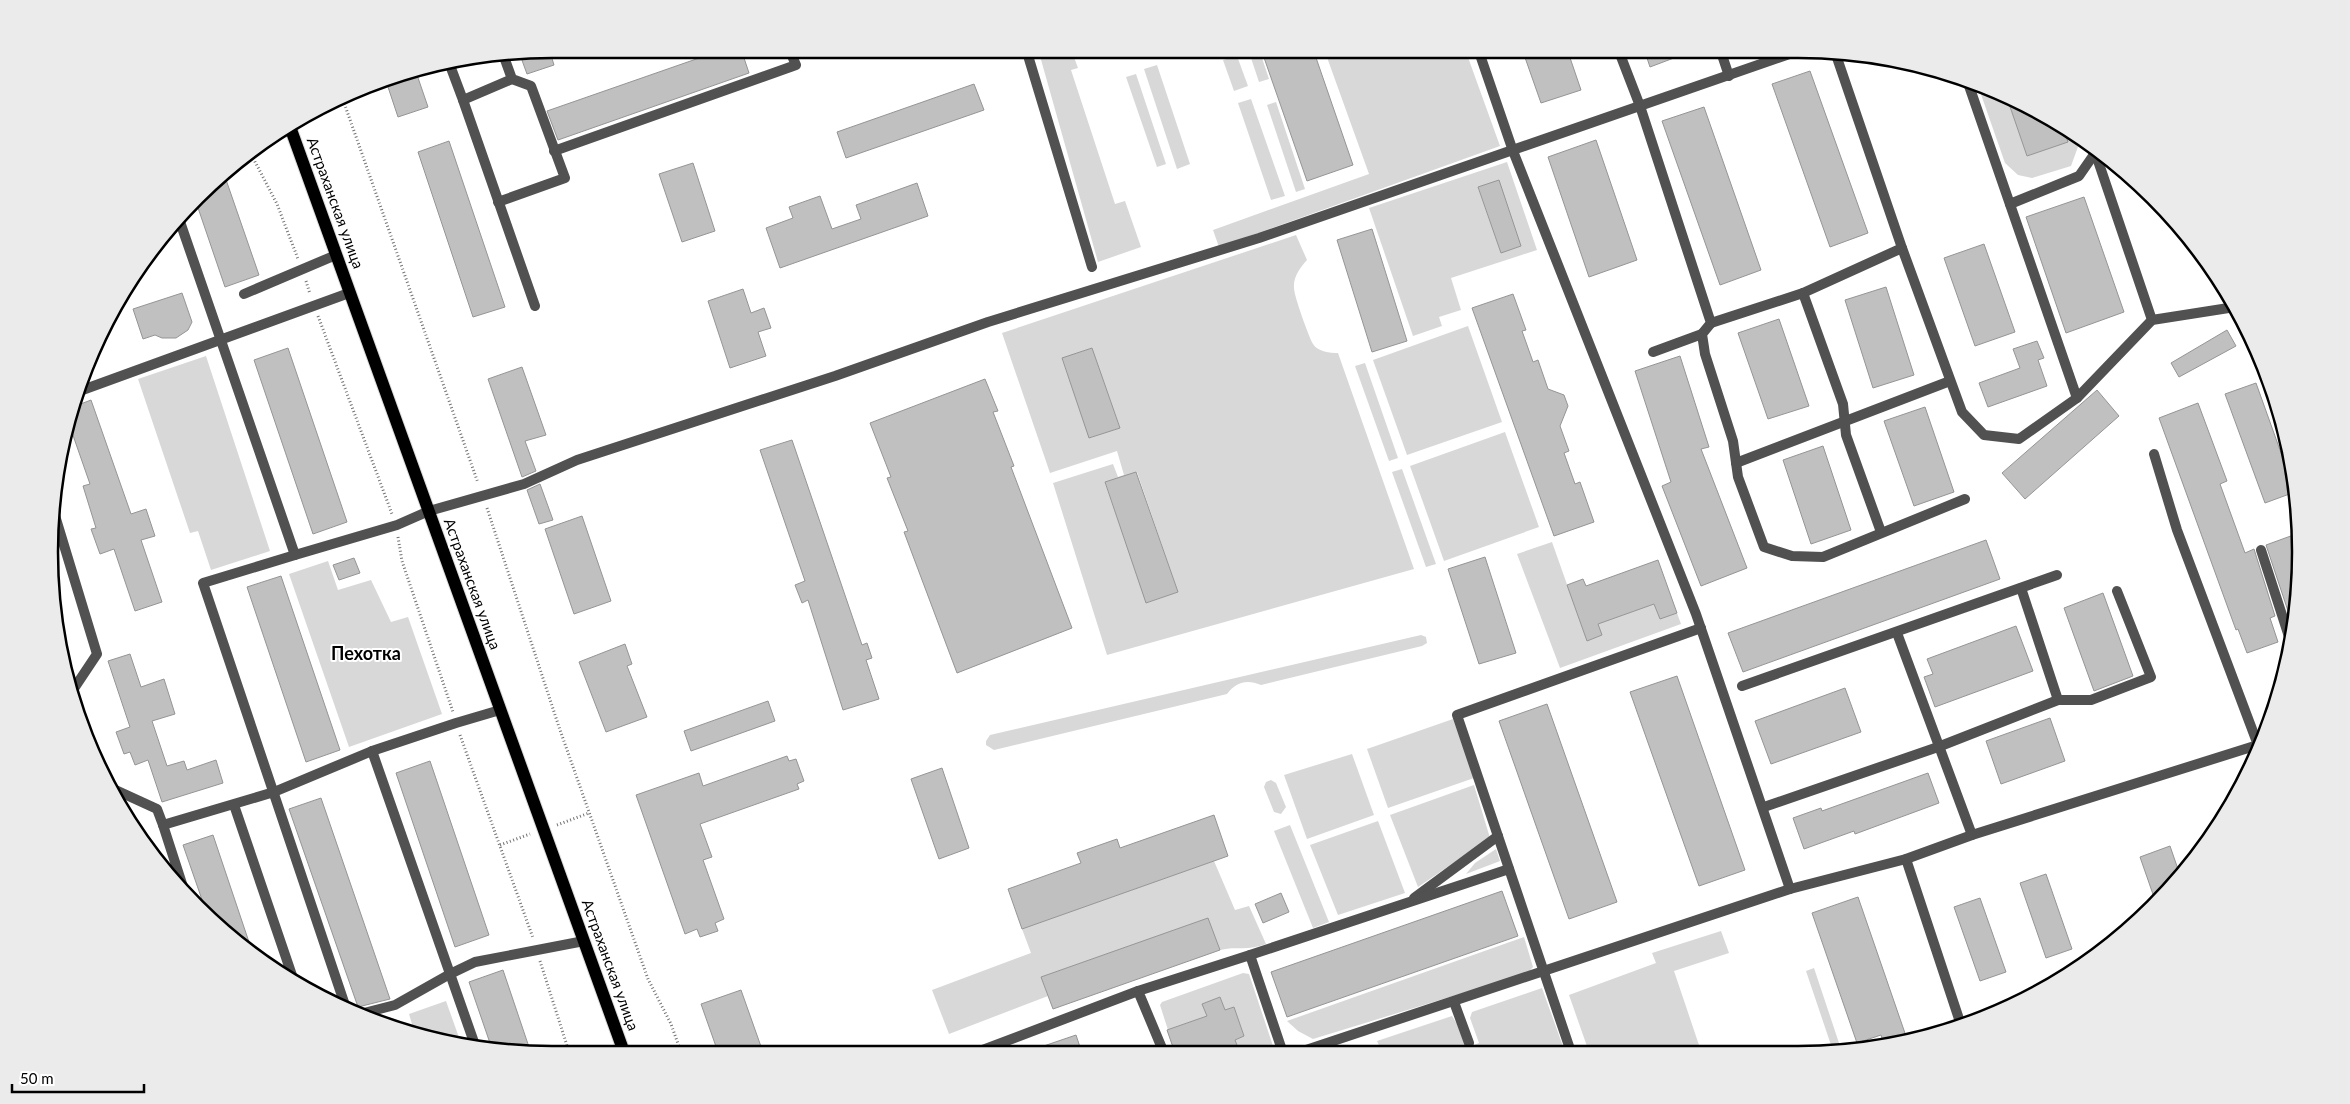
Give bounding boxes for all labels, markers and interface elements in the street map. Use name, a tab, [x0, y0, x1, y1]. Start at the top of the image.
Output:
street label: Астраханская улица	[304, 135, 368, 271]
street label: Астраханская улица	[441, 516, 505, 652]
district label: Пехотка	[331, 642, 401, 664]
street label: Астраханская улица	[579, 897, 643, 1033]
scale bar	[12, 1062, 145, 1094]
text: 50 m	[20, 1069, 54, 1087]

